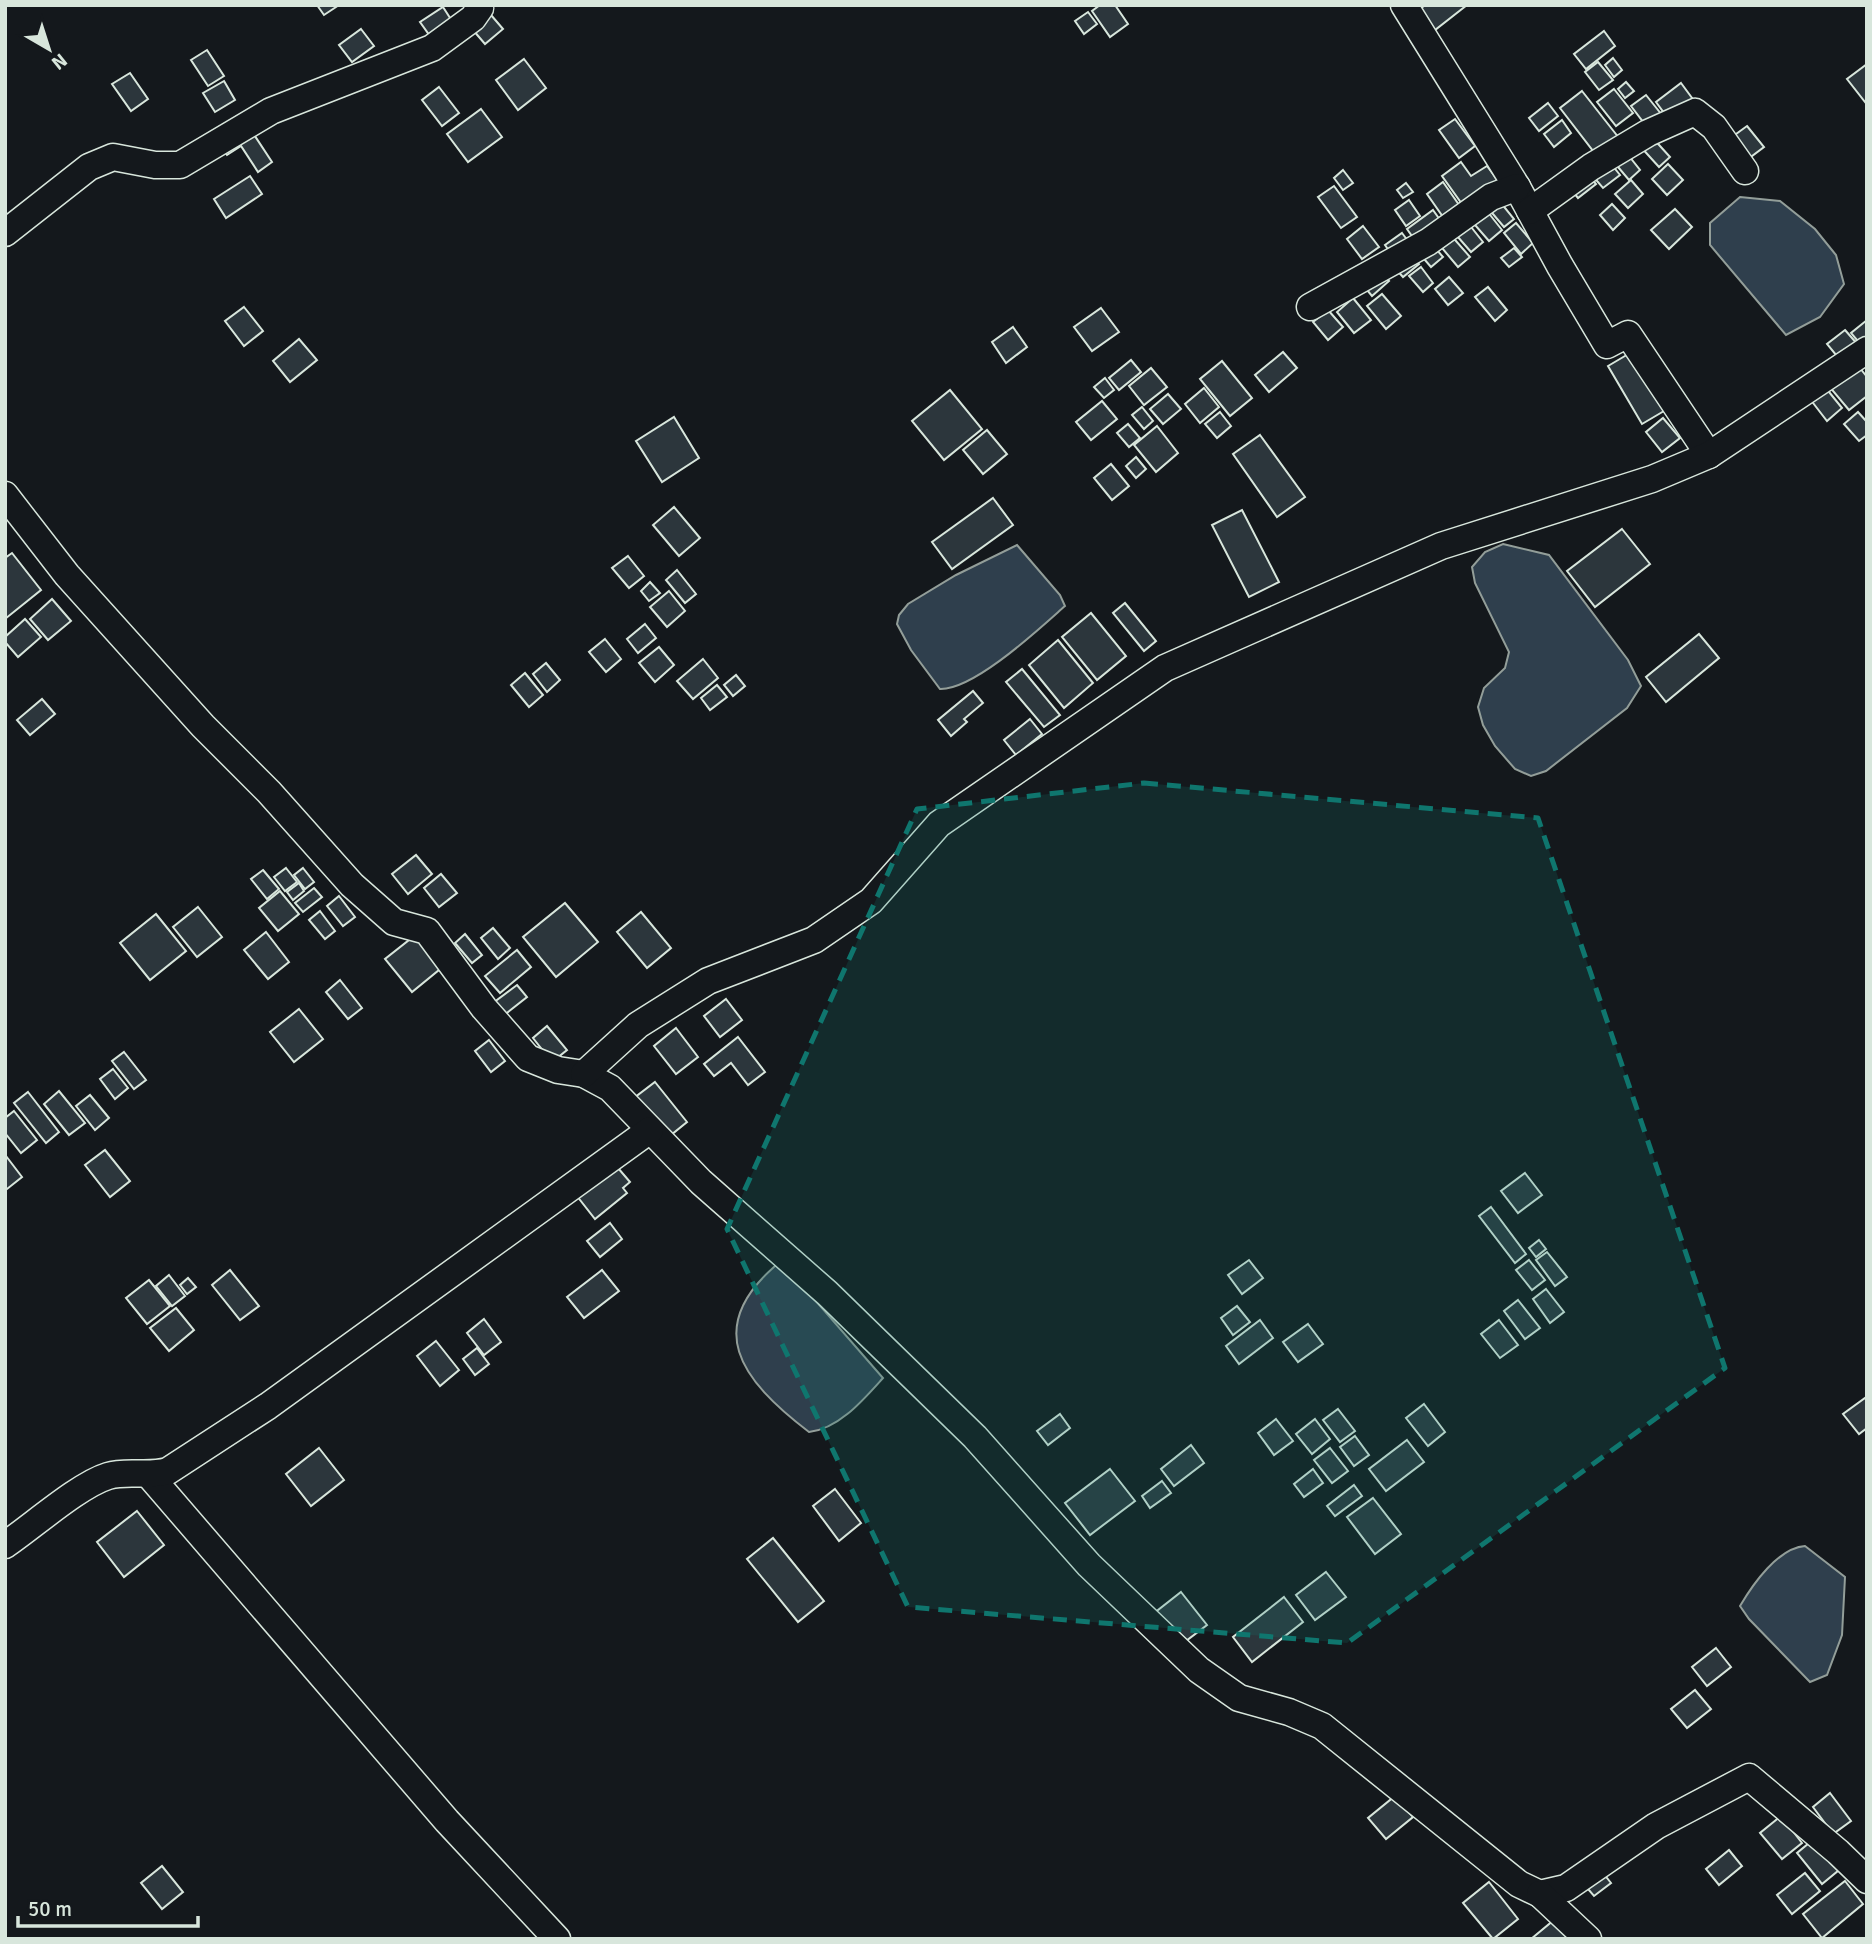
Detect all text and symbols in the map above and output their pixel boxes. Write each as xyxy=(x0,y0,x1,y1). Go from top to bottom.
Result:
north arrow xyxy=(14,14,84,84)
text: N xyxy=(46,48,72,75)
scale bar xyxy=(18,1884,198,1928)
text: 50 m xyxy=(28,1896,72,1922)

